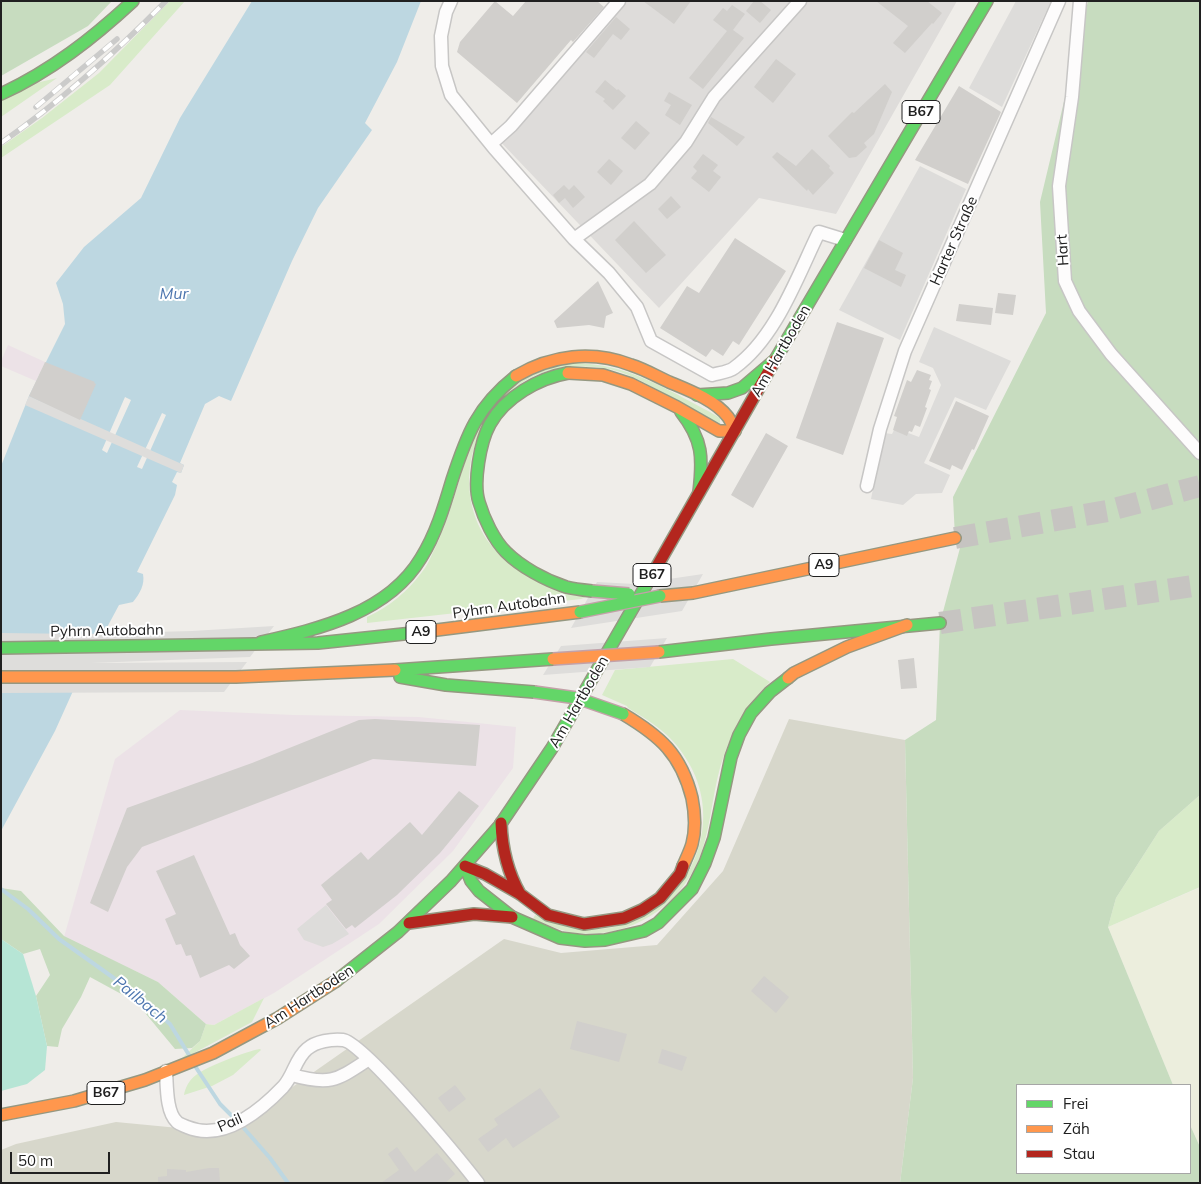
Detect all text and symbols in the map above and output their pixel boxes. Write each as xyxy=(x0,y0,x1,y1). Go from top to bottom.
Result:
road number: B67 xyxy=(902,100,940,124)
street label: Harter Straße xyxy=(926,194,982,288)
street label: Hart xyxy=(1053,234,1073,266)
water label: Mur xyxy=(160,284,188,304)
street label: Am Hartboden xyxy=(747,302,815,400)
road number: A9 xyxy=(809,554,839,576)
road number: B67 xyxy=(633,564,671,586)
street label: Pyhrn Autobahn xyxy=(451,589,567,623)
road number: A9 xyxy=(406,620,436,644)
street label: Pyhrn Autobahn xyxy=(50,621,164,641)
street label: Am Hartboden xyxy=(545,653,613,751)
street label: Am Hartboden xyxy=(261,961,357,1033)
water label: Pailbach xyxy=(109,972,171,1028)
road number: B67 xyxy=(87,1082,125,1104)
legend xyxy=(1016,1084,1191,1174)
text: Frei xyxy=(1063,1094,1088,1113)
street label: Pail xyxy=(215,1110,245,1136)
text: Zäh xyxy=(1063,1119,1090,1138)
scale bar xyxy=(12,1142,112,1174)
text: Stau xyxy=(1063,1144,1095,1163)
text: 50 m xyxy=(18,1151,53,1170)

